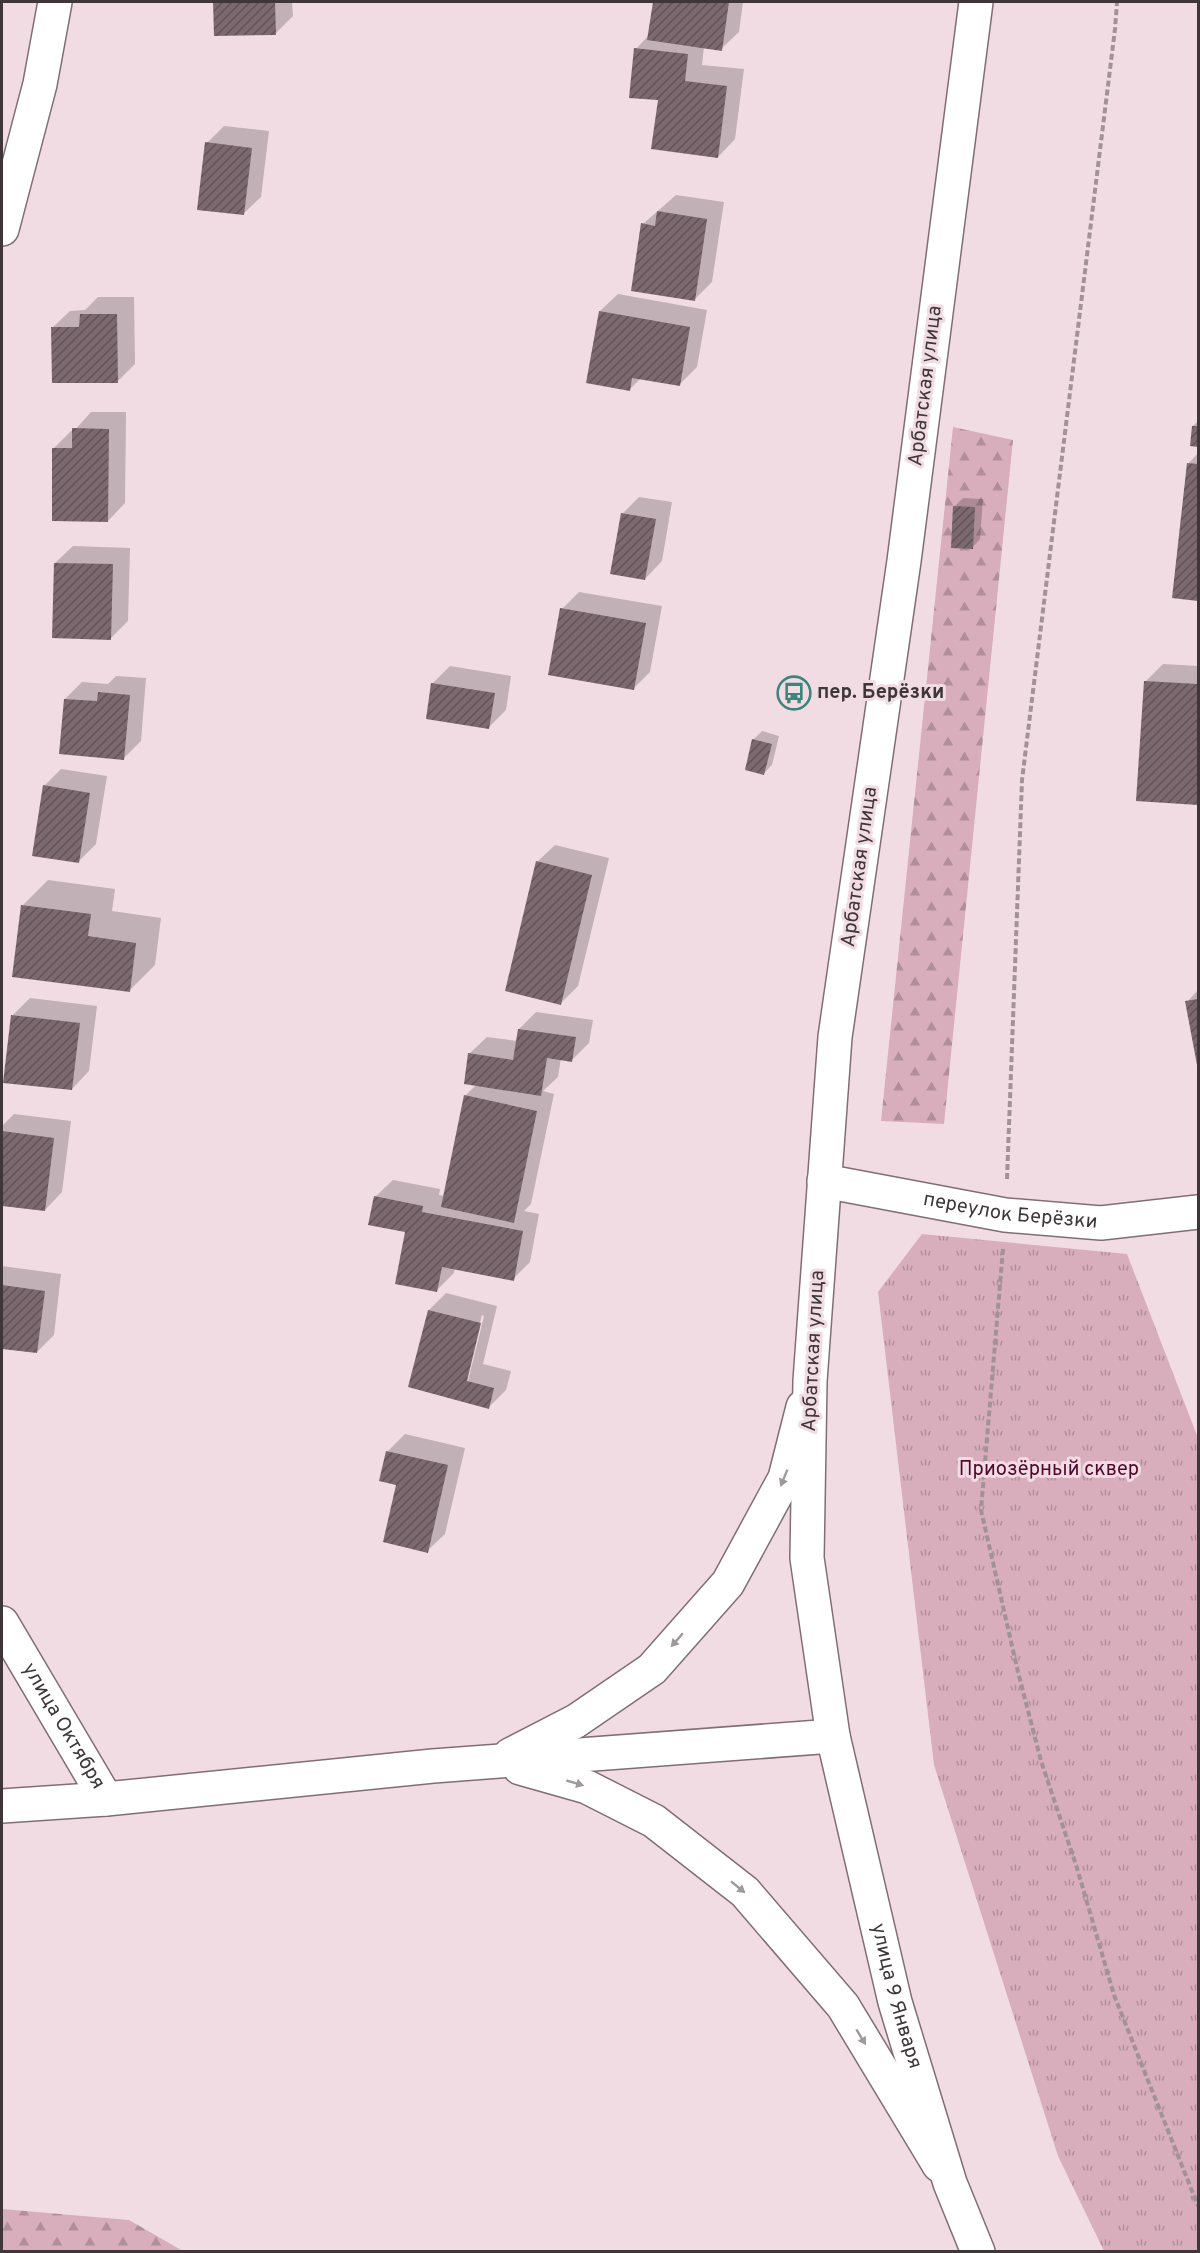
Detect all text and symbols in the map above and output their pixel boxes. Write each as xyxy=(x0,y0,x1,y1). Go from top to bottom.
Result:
street label: Арбатская улица xyxy=(903,304,949,468)
bus stop icon: пер. Берёзки xyxy=(776,675,812,711)
place label: пер. Берёзки xyxy=(817,680,944,706)
street label: Арбатская улица xyxy=(836,785,884,949)
street label: переулок Берёзки xyxy=(921,1187,1098,1236)
street label: Арбатская улица xyxy=(797,1270,831,1432)
park label: Приозёрный сквер xyxy=(959,1457,1139,1483)
one-way arrow xyxy=(778,1469,788,1487)
one-way arrow xyxy=(671,1632,684,1647)
street label: улица Октября xyxy=(16,1658,110,1794)
one-way arrow xyxy=(565,1779,584,1789)
one-way arrow xyxy=(731,1880,746,1892)
street label: улица 9 Января xyxy=(864,1921,928,2072)
one-way arrow xyxy=(856,2029,867,2045)

